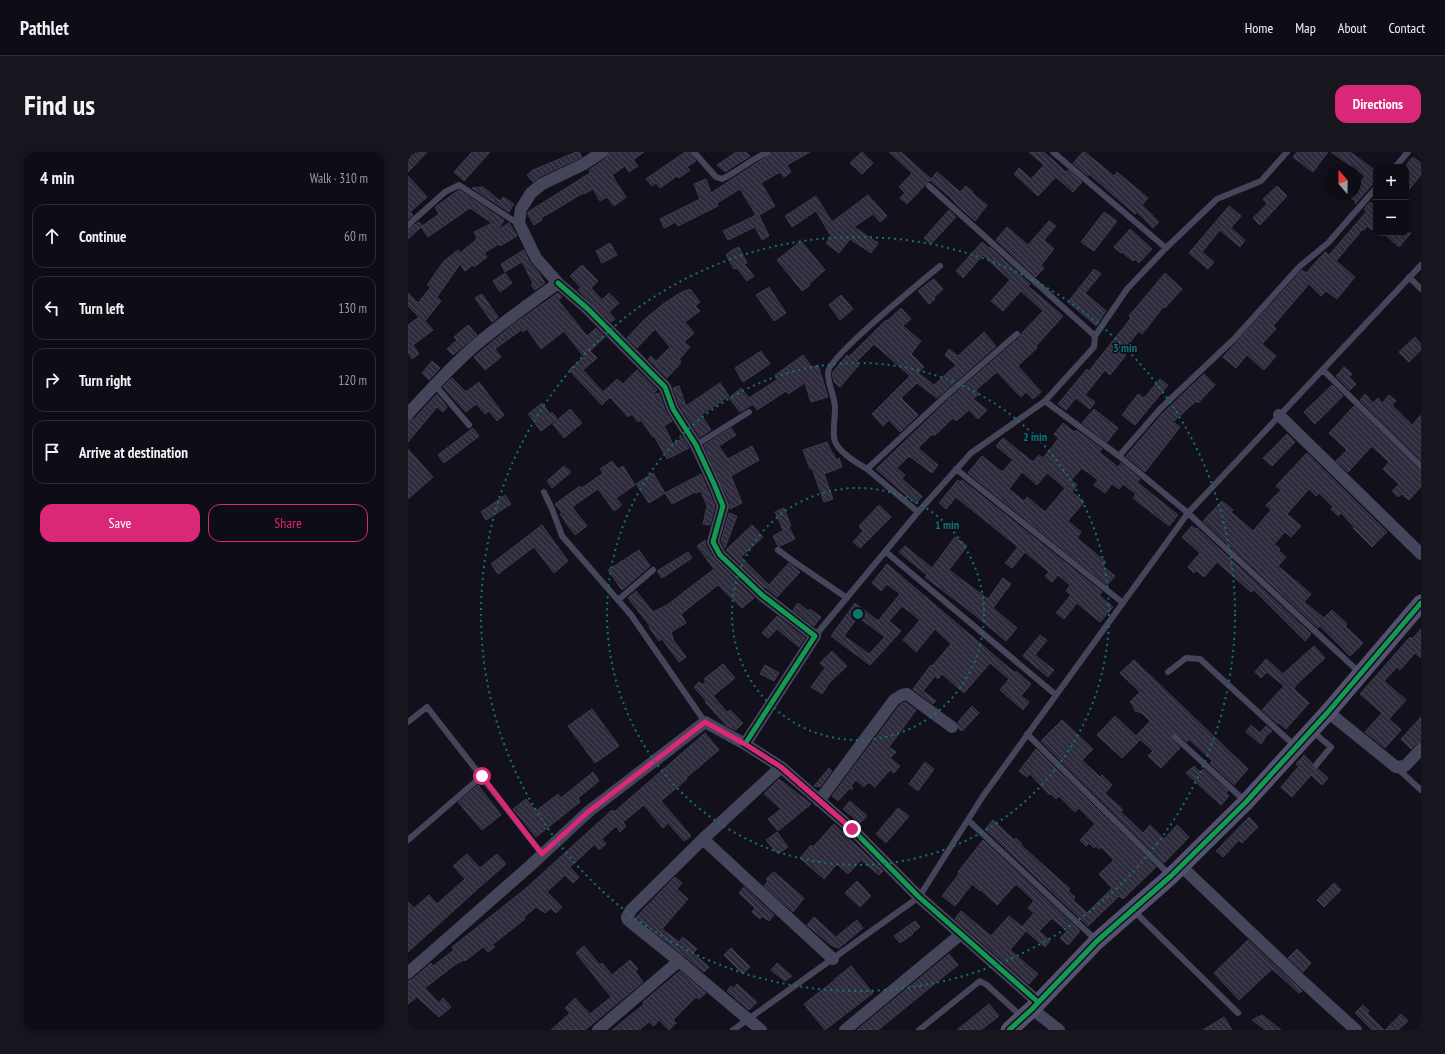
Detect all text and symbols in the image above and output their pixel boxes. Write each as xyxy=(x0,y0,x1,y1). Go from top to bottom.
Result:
text: Pathlet xyxy=(20,16,69,40)
text: Home xyxy=(1245,19,1273,37)
text: Map xyxy=(1295,19,1316,37)
text: About xyxy=(1338,19,1367,37)
text: Contact xyxy=(1389,19,1425,37)
button: Directions xyxy=(1335,85,1421,123)
text: Find us xyxy=(24,86,95,123)
north arrow xyxy=(1325,164,1361,200)
map controls xyxy=(1373,164,1409,236)
button: + xyxy=(1373,164,1409,200)
text: 4 min xyxy=(40,167,74,189)
text: Walk · 310 m xyxy=(310,170,368,187)
button: − xyxy=(1373,200,1409,236)
icon: ahead xyxy=(41,225,63,247)
text: Continue xyxy=(79,227,126,246)
text: 60 m xyxy=(344,228,367,245)
icon: left xyxy=(41,297,63,319)
text: Turn left xyxy=(79,299,124,318)
text: 130 m xyxy=(338,300,367,317)
text: 3 min xyxy=(1113,340,1137,355)
icon: right xyxy=(41,369,63,391)
text: Turn right xyxy=(79,371,131,390)
text: 120 m xyxy=(338,372,367,389)
text: 2 min xyxy=(1023,429,1047,444)
icon: arrive xyxy=(41,441,63,463)
text: Arrive at destination xyxy=(79,443,188,462)
button: Save xyxy=(40,504,200,542)
button: Share xyxy=(208,504,368,542)
text: 1 min xyxy=(935,517,959,532)
centre of rings xyxy=(851,607,865,621)
route start xyxy=(473,767,491,785)
route end xyxy=(843,820,861,838)

